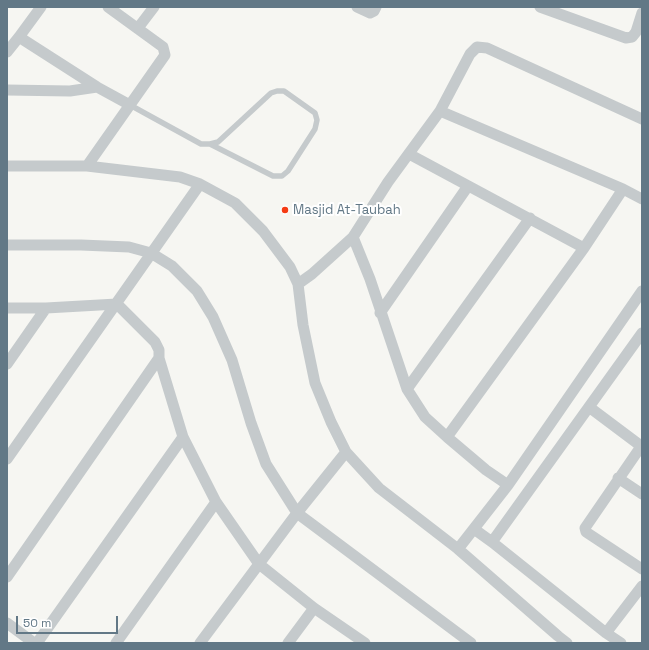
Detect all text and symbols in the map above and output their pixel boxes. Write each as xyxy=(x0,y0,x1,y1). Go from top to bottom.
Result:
place label: Masjid At-Taubah xyxy=(293,202,401,218)
marker: Masjid At-Taubah xyxy=(280,205,290,215)
scale bar xyxy=(18,608,120,634)
text: 50 m xyxy=(23,615,51,631)

